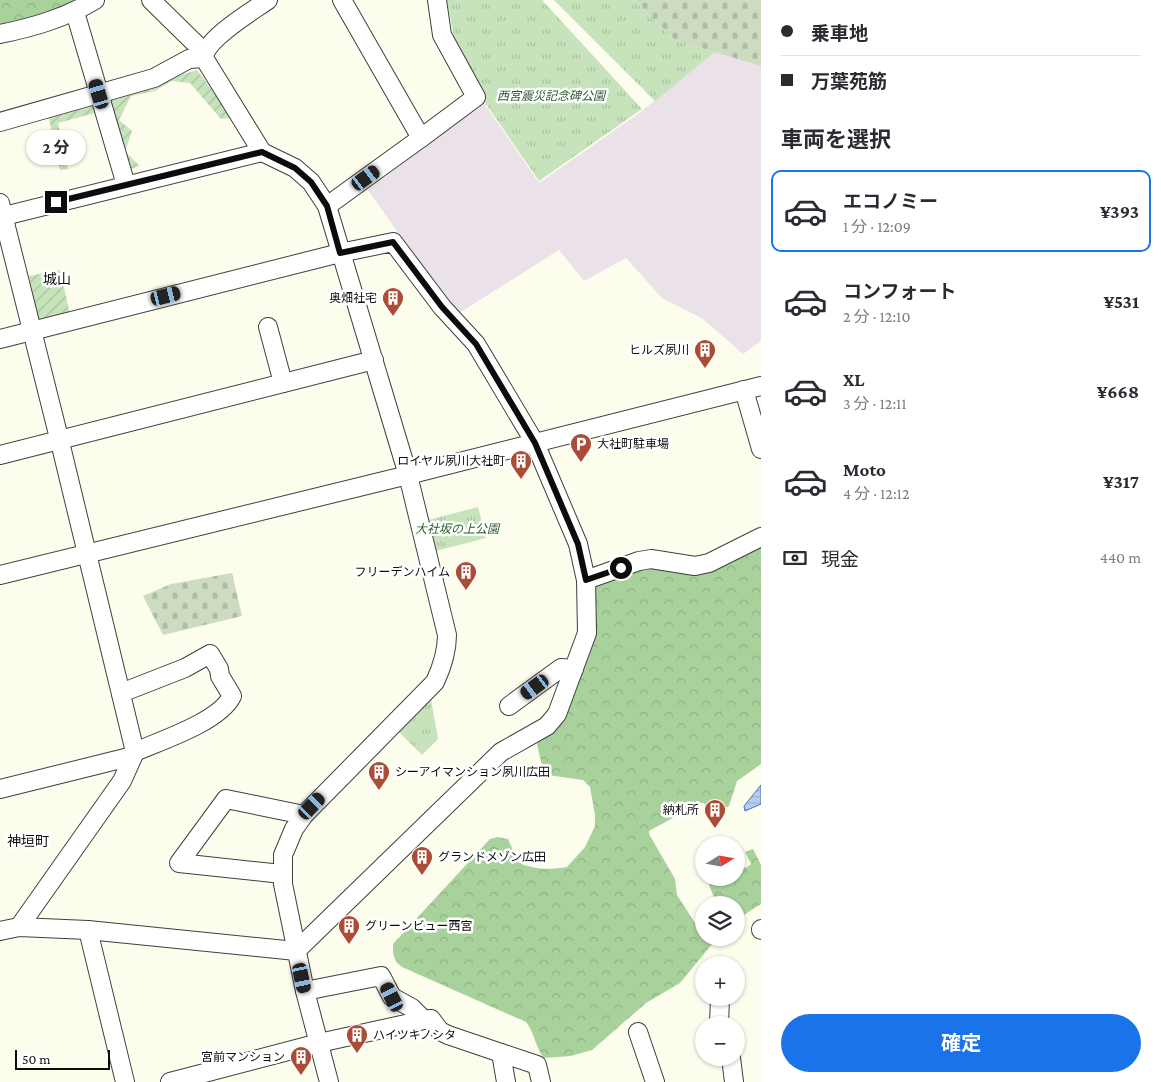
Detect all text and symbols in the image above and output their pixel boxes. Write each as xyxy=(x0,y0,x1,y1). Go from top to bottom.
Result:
text: 乗車地 xyxy=(811,23,868,44)
text: 万葉苑筋 xyxy=(811,71,887,92)
car xyxy=(87,77,110,111)
park label: 西宮震災記念碑公園 xyxy=(497,89,607,103)
text: 車両を選択 xyxy=(781,127,891,152)
callout: 2 分 xyxy=(26,130,86,164)
text: 2 分 xyxy=(42,139,70,156)
car xyxy=(349,163,382,193)
icon: car xyxy=(783,189,828,234)
route end xyxy=(45,191,67,213)
text: エコノミー xyxy=(843,191,938,212)
text: ¥393 xyxy=(1100,201,1139,222)
text: 1 分 · 12:09 xyxy=(843,218,911,235)
district label: 城山 xyxy=(43,271,71,287)
icon: car xyxy=(783,279,828,324)
text: コンフォート xyxy=(843,281,956,302)
car xyxy=(149,285,182,307)
building icon: 奥畑社宅 xyxy=(381,286,405,317)
place label: 奥畑社宅 xyxy=(329,291,377,305)
text: ¥531 xyxy=(1103,291,1139,312)
text: 2 分 · 12:10 xyxy=(843,308,910,325)
building icon: ヒルズ夙川 xyxy=(693,338,717,369)
place label: ヒルズ夙川 xyxy=(629,343,689,357)
icon: car xyxy=(783,369,828,414)
text: XL xyxy=(843,369,865,390)
text: ¥668 xyxy=(1097,381,1139,402)
text: 3 分 · 12:11 xyxy=(843,395,907,412)
parking icon: 大社町駐車場 xyxy=(569,432,593,463)
place label: 大社町駐車場 xyxy=(597,437,669,451)
building icon: ロイヤル夙川大社町 xyxy=(509,449,533,480)
place label: ロイヤル夙川大社町 xyxy=(397,454,505,468)
icon: car xyxy=(783,459,828,504)
text: Moto xyxy=(843,459,886,480)
text: ¥317 xyxy=(1103,471,1139,492)
text: 4 分 · 12:12 xyxy=(843,485,910,502)
park label: 大社坂の上公園 xyxy=(415,522,501,536)
icon: cash xyxy=(781,544,809,572)
text: 現金 xyxy=(821,549,859,570)
text: 440 m xyxy=(1100,549,1141,566)
route start xyxy=(610,557,632,579)
building icon: フリーデンハイム xyxy=(454,560,478,591)
place label: フリーデンハイム xyxy=(354,565,450,579)
car xyxy=(518,672,551,702)
building icon: シーアイマンション夙川広田 xyxy=(367,760,391,791)
place label: シーアイマンション夙川広田 xyxy=(395,765,550,779)
car xyxy=(296,790,327,822)
building icon: 納札所 xyxy=(703,798,727,829)
place label: 納札所 xyxy=(663,803,699,817)
district label: 神垣町 xyxy=(7,833,49,849)
north arrow xyxy=(695,836,745,886)
map controls xyxy=(695,836,745,1066)
building icon: グランドメゾン広田 xyxy=(410,845,434,876)
place label: グランドメゾン広田 xyxy=(438,850,546,864)
button: layers xyxy=(695,896,745,946)
building icon: グリーンビュー西宮 xyxy=(337,914,361,945)
place label: グリーンビュー西宮 xyxy=(365,919,472,933)
button: + xyxy=(695,956,745,1006)
car xyxy=(291,962,312,994)
car xyxy=(378,980,405,1014)
button: 確定 xyxy=(781,1014,1141,1072)
button: − xyxy=(695,1016,745,1066)
building icon: ハイツキノシタ xyxy=(345,1023,369,1054)
place label: ハイツキノシタ xyxy=(373,1028,456,1042)
building icon: 宮前マンション xyxy=(289,1045,313,1076)
scale bar xyxy=(15,1047,110,1070)
place label: 宮前マンション xyxy=(201,1050,285,1064)
text: 50 m xyxy=(22,1051,50,1067)

